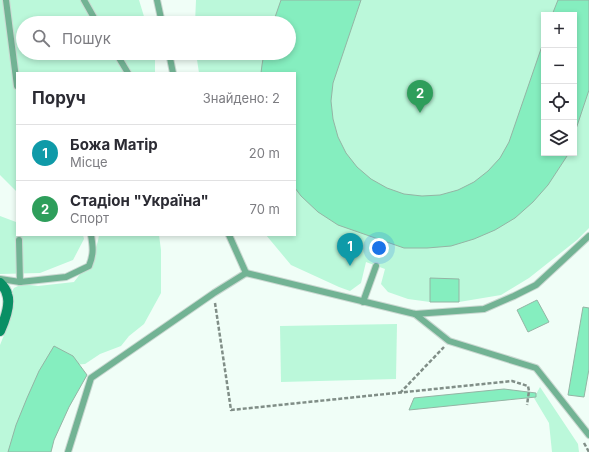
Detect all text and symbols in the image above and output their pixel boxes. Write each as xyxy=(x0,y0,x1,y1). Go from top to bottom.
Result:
map controls xyxy=(541,12,577,156)
button: + xyxy=(541,12,577,48)
search box xyxy=(16,16,296,60)
icon: search xyxy=(30,27,52,49)
text: Пошук xyxy=(62,29,111,48)
button: − xyxy=(541,48,577,84)
pin: 2 xyxy=(407,80,433,113)
button: locate xyxy=(541,84,577,120)
text: Поруч xyxy=(32,88,86,108)
text: Знайдено: 2 xyxy=(203,90,280,106)
button: layers xyxy=(541,120,577,156)
text: Божа Матір xyxy=(70,135,158,154)
text: 1 xyxy=(42,145,48,161)
text: 20 m xyxy=(249,145,280,161)
text: Місце xyxy=(70,154,108,170)
text: Стадіон "Україна" xyxy=(70,191,209,210)
text: 2 xyxy=(41,201,49,217)
text: 70 m xyxy=(250,201,280,217)
text: Спорт xyxy=(70,210,109,226)
pin: 1 xyxy=(337,233,363,266)
your location xyxy=(369,238,389,258)

